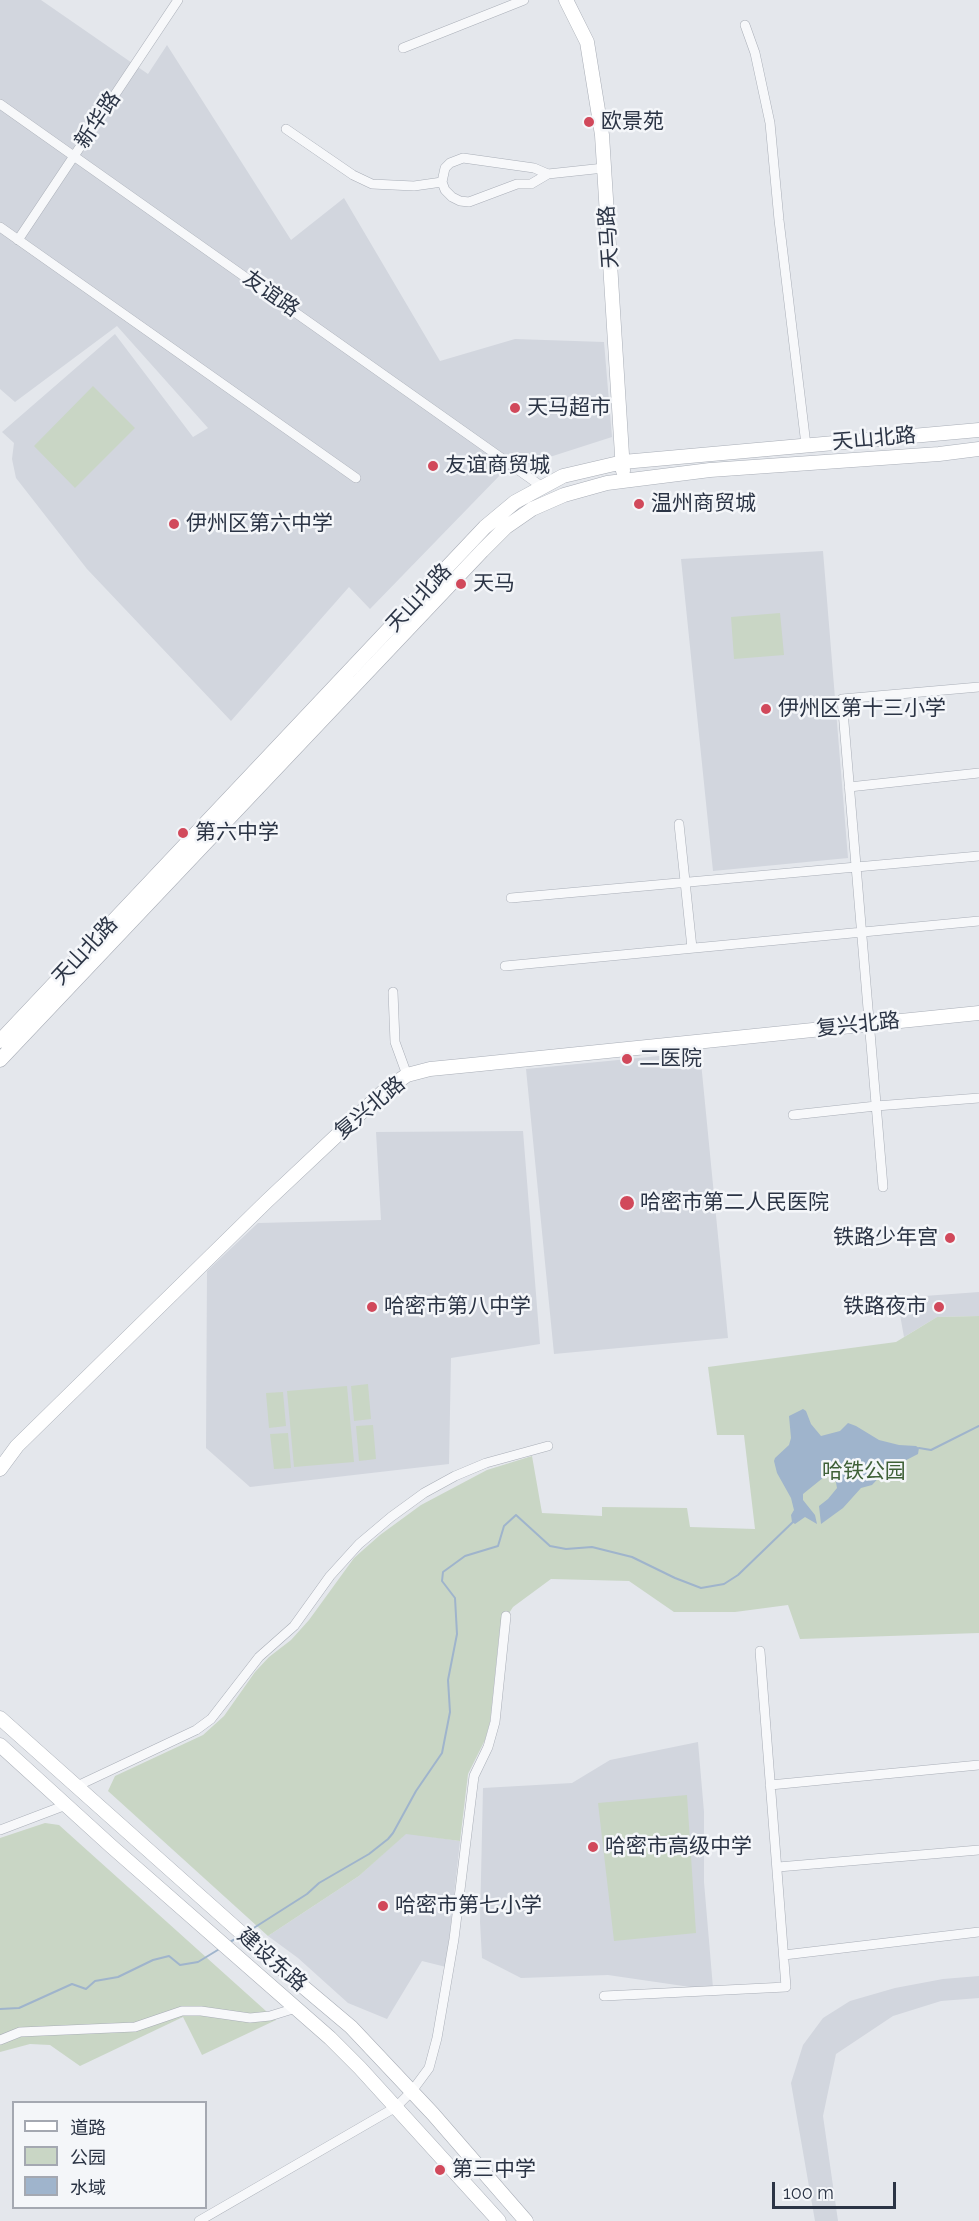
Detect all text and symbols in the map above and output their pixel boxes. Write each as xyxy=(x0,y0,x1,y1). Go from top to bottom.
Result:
street label: 新华路 xyxy=(70,87,126,153)
place label: 欧景苑 xyxy=(601,109,664,135)
marker: 欧景苑 xyxy=(582,115,596,129)
street label: 天马路 xyxy=(594,205,624,269)
street label: 友谊路 xyxy=(238,266,304,322)
place label: 天马超市 xyxy=(527,395,611,421)
marker: 天马超市 xyxy=(508,401,522,415)
street label: 天山北路 xyxy=(831,423,917,455)
place label: 友谊商贸城 xyxy=(445,453,550,479)
marker: 友谊商贸城 xyxy=(426,459,440,473)
place label: 温州商贸城 xyxy=(651,491,756,517)
marker: 温州商贸城 xyxy=(632,497,646,511)
place label: 伊州区第六中学 xyxy=(186,511,333,537)
marker: 伊州区第六中学 xyxy=(167,517,181,531)
street label: 天山北路 xyxy=(381,559,457,637)
place label: 天马 xyxy=(473,571,515,597)
marker: 天马 xyxy=(454,577,468,591)
place label: 伊州区第十三小学 xyxy=(778,696,946,722)
marker: 伊州区第十三小学 xyxy=(759,702,773,716)
place label: 第六中学 xyxy=(195,820,279,846)
marker: 第六中学 xyxy=(176,826,190,840)
street label: 天山北路 xyxy=(47,912,123,990)
street label: 复兴北路 xyxy=(815,1008,901,1042)
place label: 二医院 xyxy=(639,1046,702,1072)
marker: 二医院 xyxy=(620,1052,634,1066)
street label: 复兴北路 xyxy=(330,1071,410,1145)
place label: 哈密市第二人民医院 xyxy=(640,1190,829,1216)
marker: 哈密市第二人民医院 xyxy=(618,1194,636,1212)
place label: 铁路少年宫 xyxy=(833,1225,938,1251)
marker: 铁路少年宫 xyxy=(943,1231,957,1245)
place label: 哈密市第八中学 xyxy=(384,1294,531,1320)
place label: 铁路夜市 xyxy=(843,1294,927,1320)
marker: 哈密市第八中学 xyxy=(365,1300,379,1314)
marker: 铁路夜市 xyxy=(932,1300,946,1314)
park label: 哈铁公园 xyxy=(822,1459,906,1485)
place label: 哈密市高级中学 xyxy=(605,1834,752,1860)
marker: 哈密市高级中学 xyxy=(586,1840,600,1854)
place label: 哈密市第七小学 xyxy=(395,1893,542,1919)
marker: 哈密市第七小学 xyxy=(376,1899,390,1913)
street label: 建设东路 xyxy=(232,1923,312,1997)
legend xyxy=(12,2101,207,2209)
text: 道路 xyxy=(70,2117,106,2138)
text: 公园 xyxy=(70,2147,106,2168)
place label: 第三中学 xyxy=(452,2157,536,2183)
marker: 第三中学 xyxy=(433,2163,447,2177)
scale bar xyxy=(775,2170,900,2208)
text: 水域 xyxy=(70,2177,106,2198)
text: 100 m xyxy=(783,2182,834,2203)

